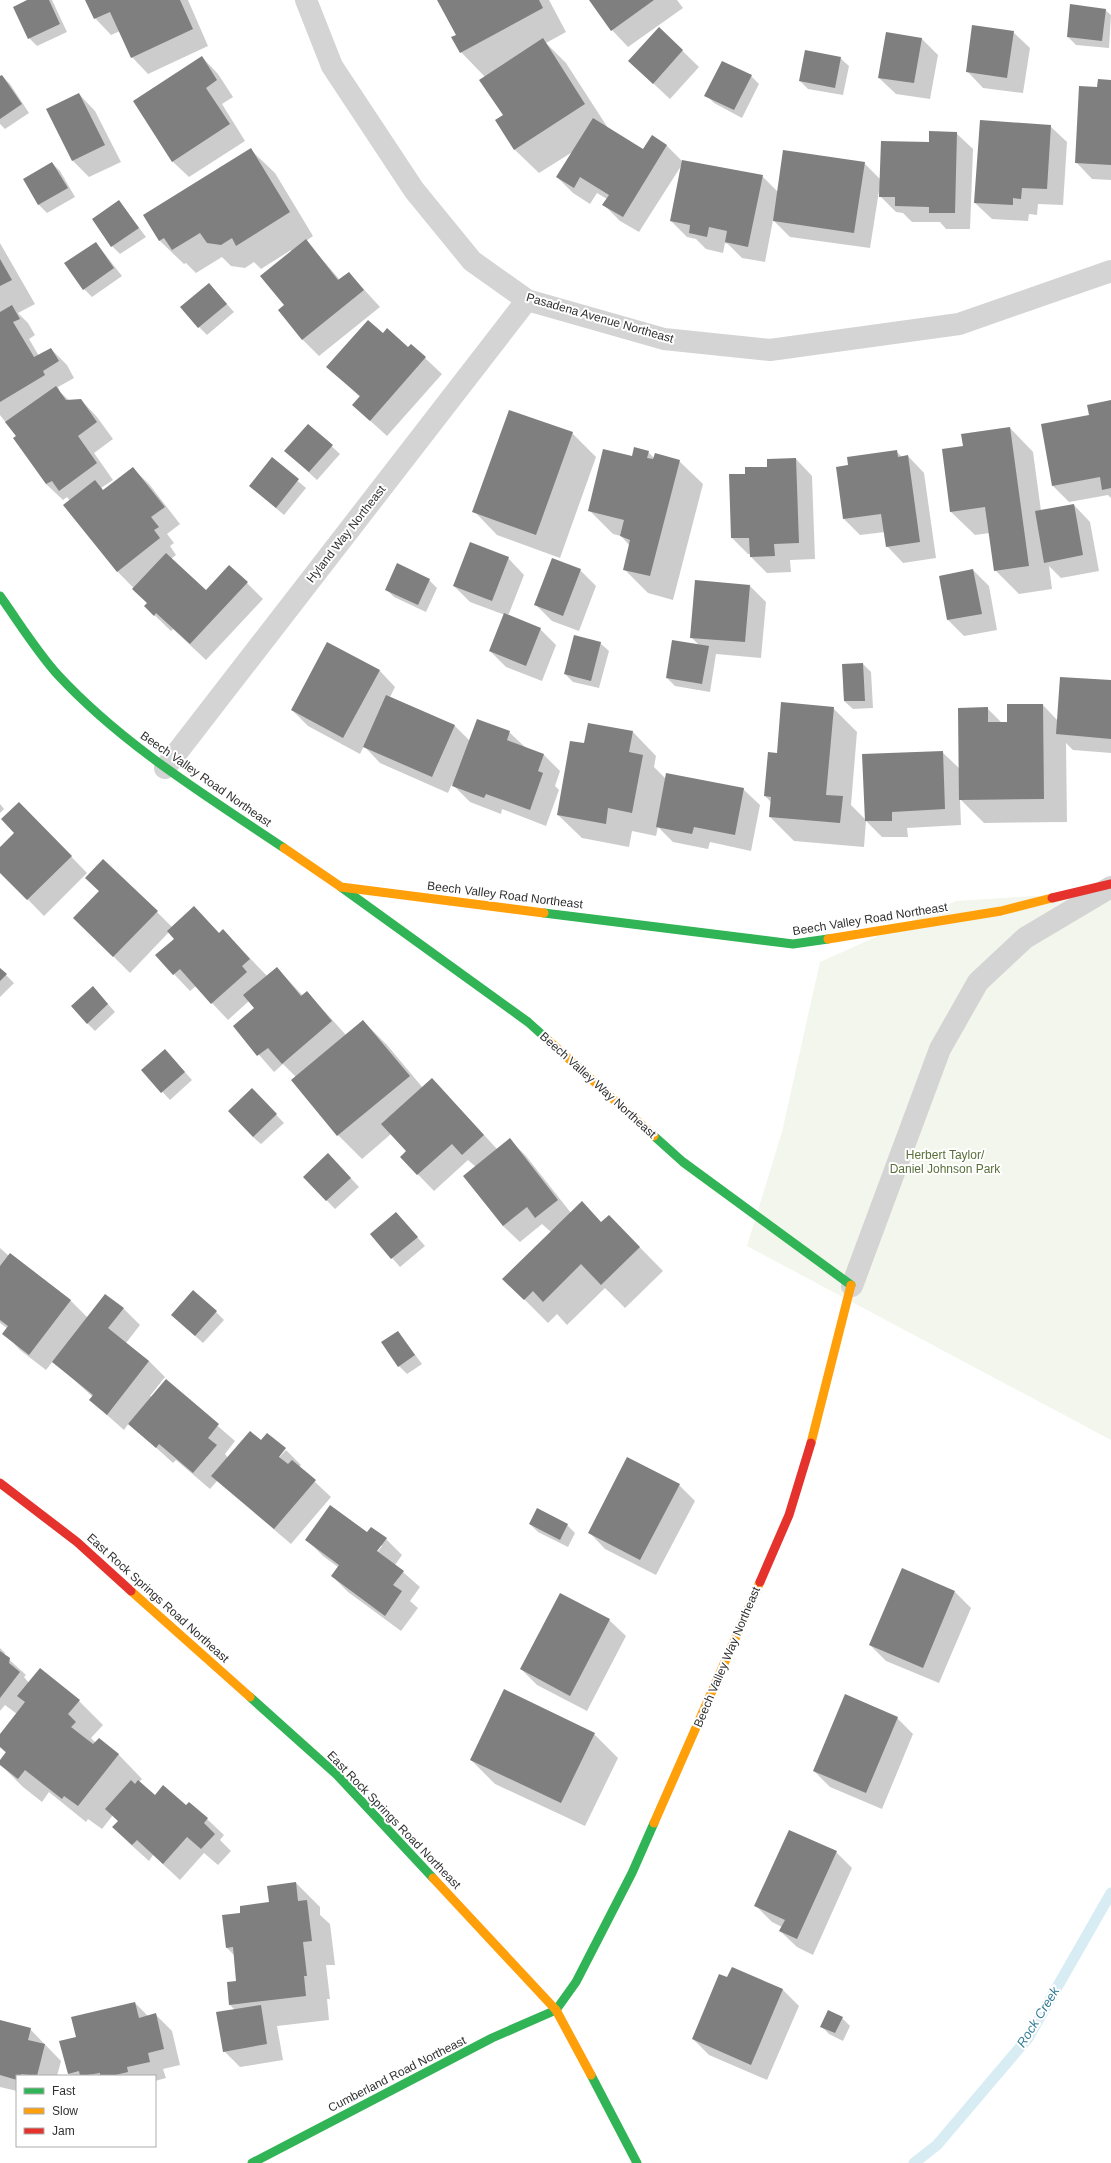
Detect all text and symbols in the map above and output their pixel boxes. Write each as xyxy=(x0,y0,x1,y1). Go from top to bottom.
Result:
street label: Pasadena Avenue Northeast xyxy=(525,290,676,346)
street label: Hyland Way Northeast xyxy=(304,482,389,585)
street label: Beech Valley Road Northeast xyxy=(138,728,275,830)
street label: Beech Valley Road Northeast xyxy=(426,879,584,912)
street label: Beech Valley Road Northeast xyxy=(792,900,949,938)
street label: Beech Valley Way Northeast xyxy=(537,1029,659,1141)
park label: Herbert Taylor/ Daniel Johnson Park xyxy=(890,1148,1001,1176)
street label: East Rock Springs Road Northeast xyxy=(84,1531,232,1666)
street label: Beech Valley Way Northeast xyxy=(691,1584,763,1729)
street label: East Rock Springs Road Northeast xyxy=(324,1748,464,1892)
water label: Rock Creek xyxy=(1014,1983,1063,2050)
street label: Cumberland Road Northeast xyxy=(326,2033,469,2115)
legend xyxy=(16,2075,156,2147)
text: Fast xyxy=(52,2084,76,2098)
text: Slow xyxy=(52,2104,78,2118)
text: Jam xyxy=(52,2124,75,2138)

